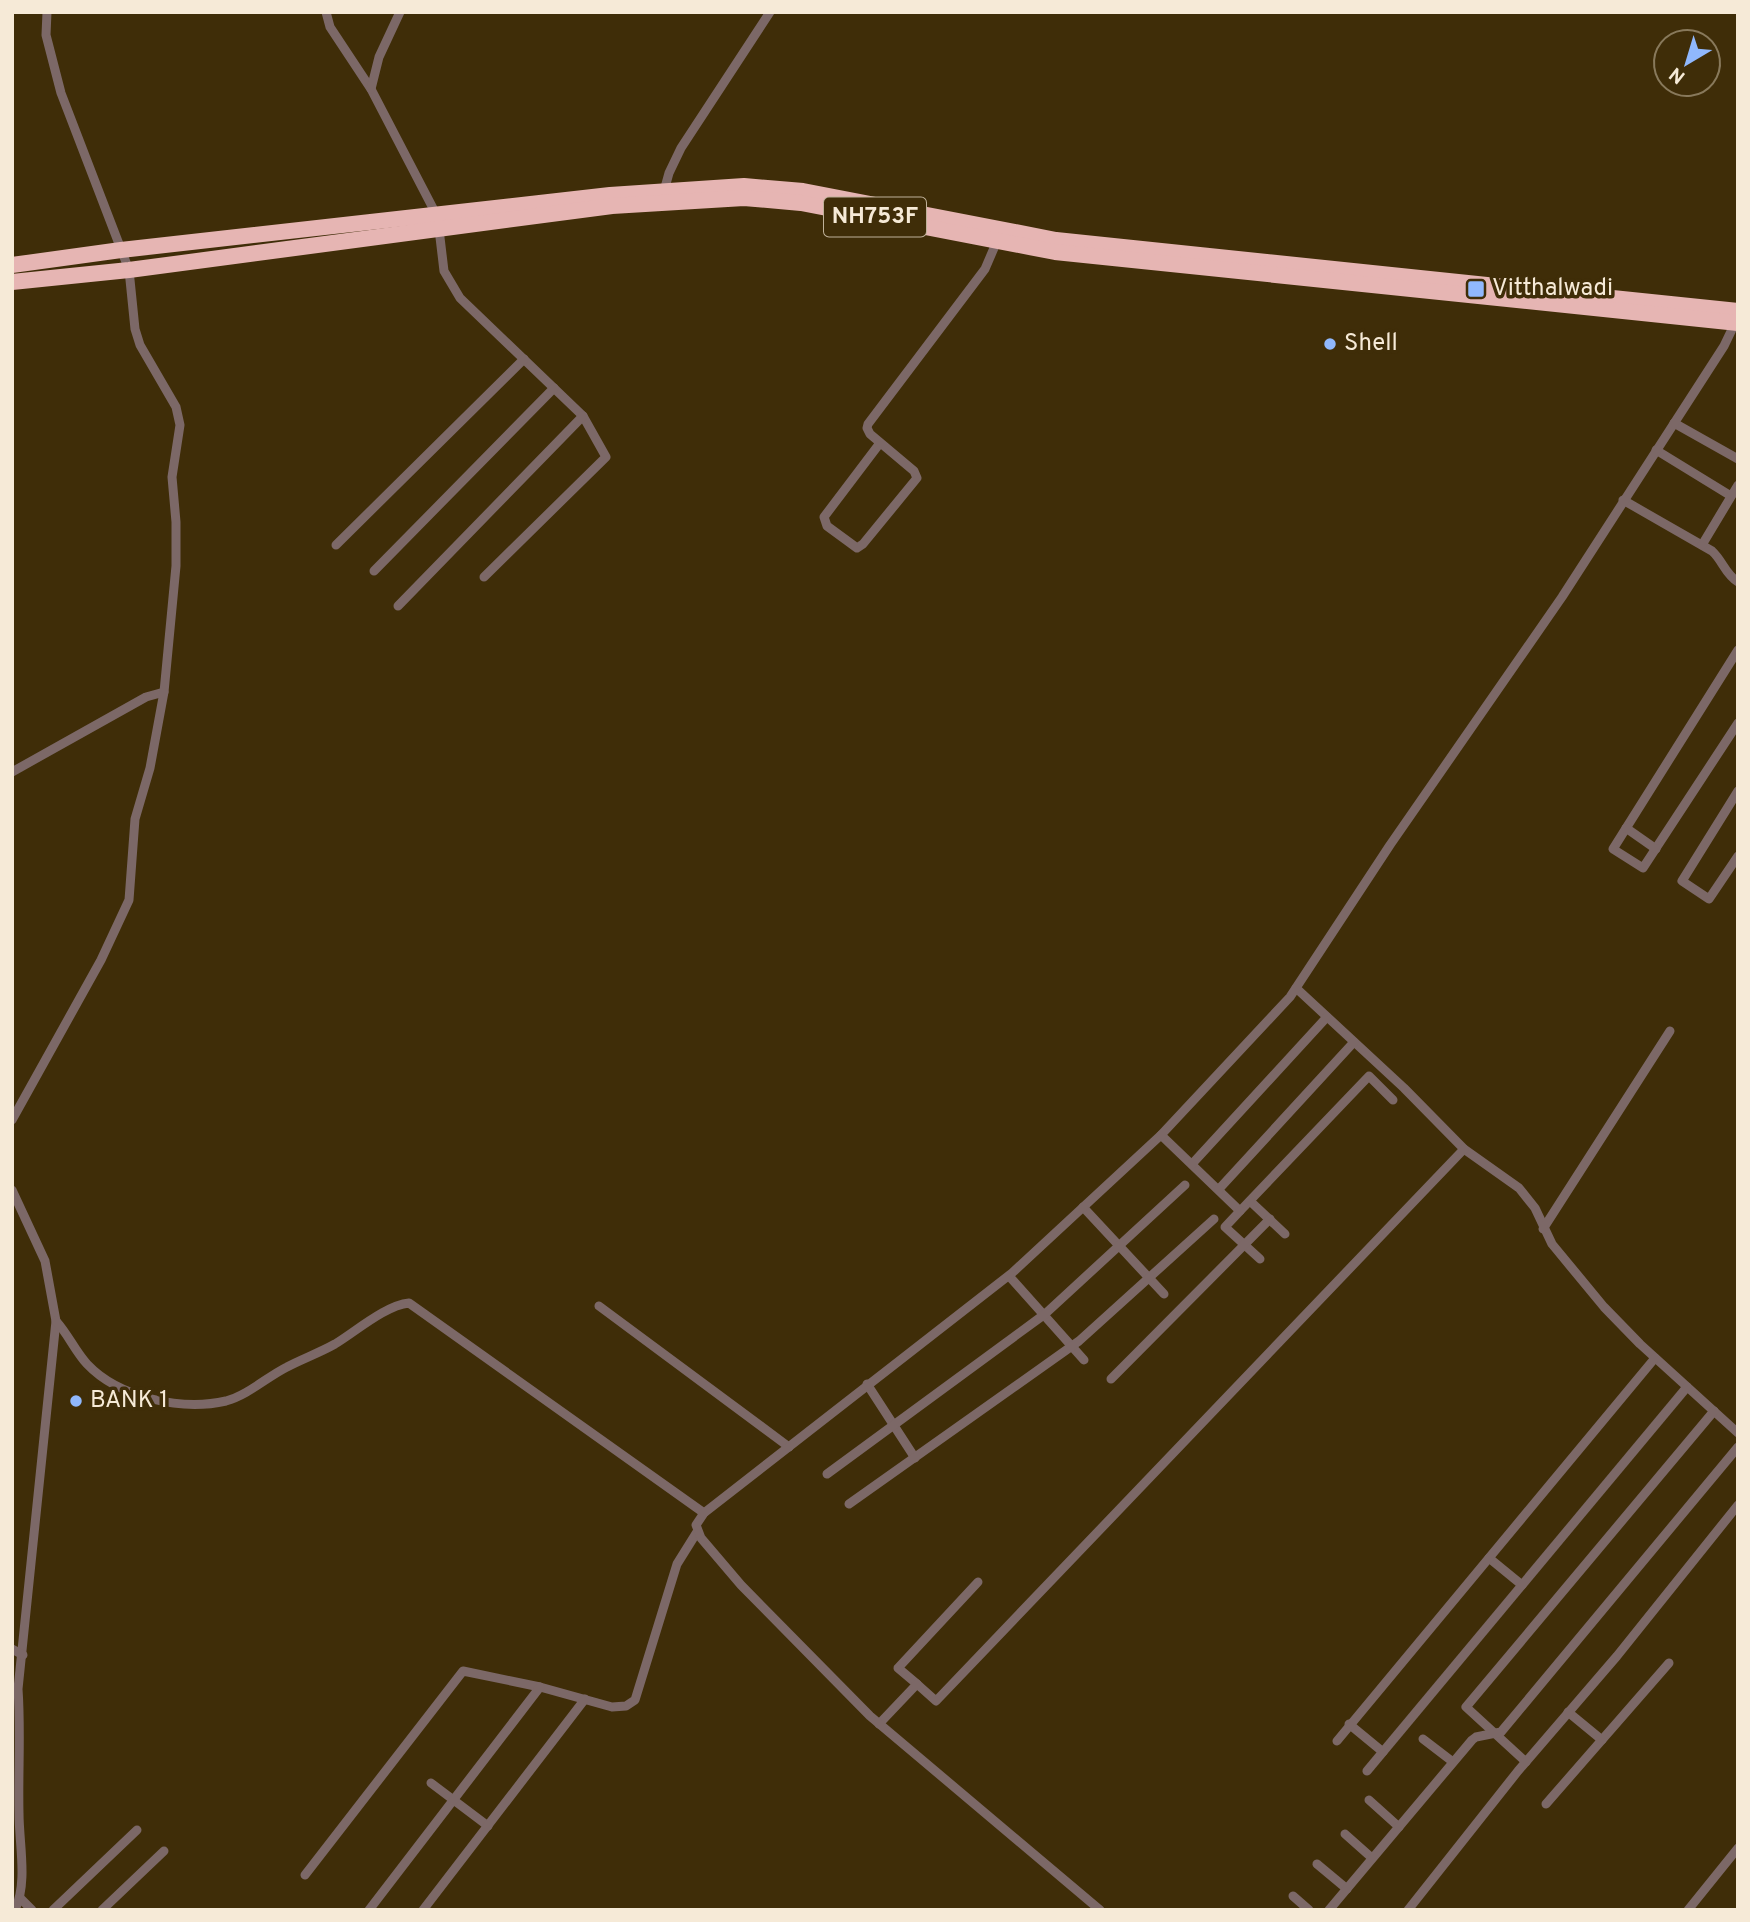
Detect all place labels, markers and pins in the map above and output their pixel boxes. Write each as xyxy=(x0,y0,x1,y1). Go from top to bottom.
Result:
place label: Vitthalwadi xyxy=(1492,274,1613,304)
marker: Vitthalwadi xyxy=(1466,279,1486,299)
place label: Shell xyxy=(1344,329,1398,359)
marker: Shell xyxy=(1322,336,1338,352)
place label: BANK 1 xyxy=(90,1386,168,1416)
marker: BANK 1 xyxy=(68,1393,84,1409)

